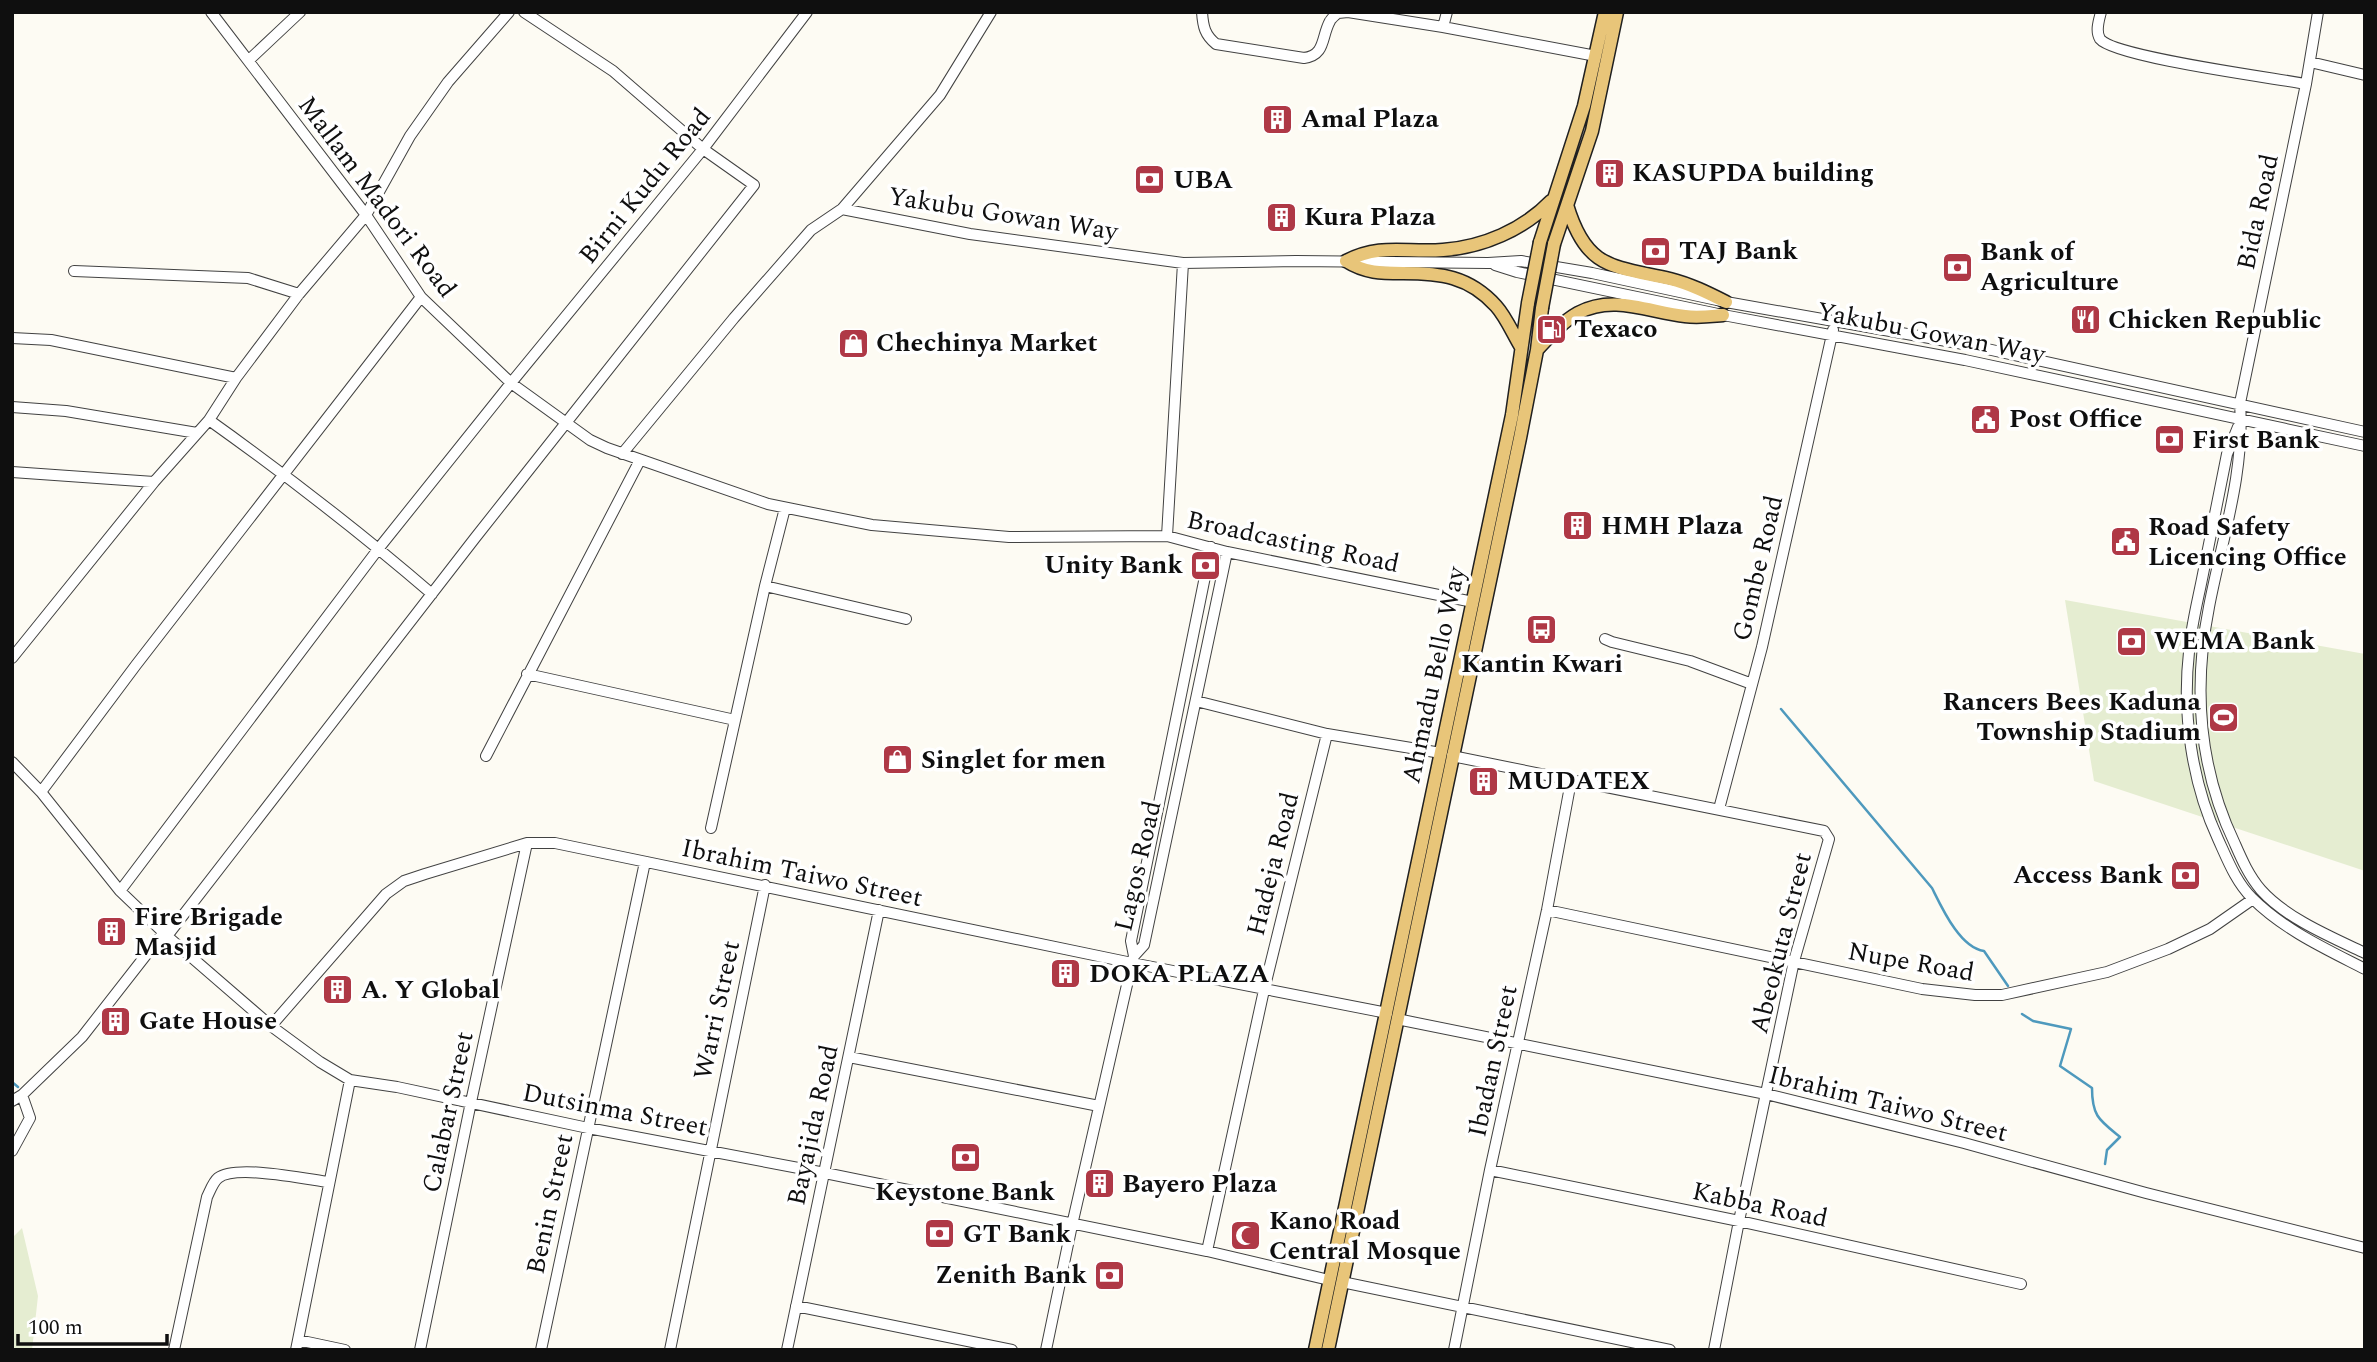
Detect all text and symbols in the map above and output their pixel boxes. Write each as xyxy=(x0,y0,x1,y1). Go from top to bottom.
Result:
street label: Mallam Madori Road xyxy=(288,87,466,307)
street label: Birni Kudu Road xyxy=(569,99,721,273)
place label: Amal Plaza xyxy=(1301,99,1439,139)
building icon: Amal Plaza xyxy=(1261,102,1295,136)
street label: Bida Road xyxy=(2226,150,2290,274)
place label: KASUPDA building xyxy=(1632,153,1874,193)
building icon: KASUPDA building xyxy=(1592,156,1626,190)
place label: UBA xyxy=(1173,160,1233,200)
bank icon: UBA xyxy=(1133,163,1167,197)
street label: Yakubu Gowan Way xyxy=(885,176,1122,252)
place label: Kura Plaza xyxy=(1304,197,1436,237)
building icon: Kura Plaza xyxy=(1264,200,1298,234)
place label: TAJ Bank xyxy=(1679,231,1798,271)
place label: Bank of Agriculture xyxy=(1980,232,2119,302)
bank icon: TAJ Bank xyxy=(1639,234,1673,268)
bank icon: Bank of Agriculture xyxy=(1940,250,1974,284)
street label: Yakubu Gowan Way xyxy=(1813,291,2050,375)
place label: Chicken Republic xyxy=(2108,300,2321,340)
restaurant icon: Chicken Republic xyxy=(2068,303,2102,337)
place label: Texaco xyxy=(1574,309,1658,349)
fuel station icon: Texaco xyxy=(1534,312,1568,346)
place label: Chechinya Market xyxy=(876,323,1098,363)
shop icon: Chechinya Market xyxy=(836,326,870,360)
place label: Post Office xyxy=(2009,399,2142,439)
public building icon: Post Office xyxy=(1969,402,2003,436)
place label: First Bank xyxy=(2192,420,2320,460)
bank icon: First Bank xyxy=(2152,423,2186,457)
street label: Gombe Road xyxy=(1722,491,1794,645)
street label: Broadcasting Road xyxy=(1183,500,1403,584)
place label: HMH Plaza xyxy=(1601,506,1743,546)
place label: Road Safety Licencing Office xyxy=(2148,507,2347,577)
building icon: HMH Plaza xyxy=(1561,509,1595,543)
public building icon: Road Safety Licencing Office xyxy=(2108,525,2142,559)
place label: Unity Bank xyxy=(1044,545,1183,585)
bank icon: Unity Bank xyxy=(1189,548,1223,582)
street label: Ahmadu Bello Way xyxy=(1391,561,1477,787)
bus stop icon: Kantin Kwari xyxy=(1525,612,1559,646)
place label: WEMA Bank xyxy=(2154,621,2315,661)
bank icon: WEMA Bank xyxy=(2114,624,2148,658)
place label: Kantin Kwari xyxy=(1461,644,1623,684)
place label: Rancers Bees Kaduna Township Stadium xyxy=(1943,682,2202,752)
sports icon: Rancers Bees Kaduna Township Stadium xyxy=(2207,700,2241,734)
place label: Singlet for men xyxy=(921,740,1106,780)
shop icon: Singlet for men xyxy=(881,743,915,777)
place label: MUDATEX xyxy=(1507,761,1650,801)
building icon: MUDATEX xyxy=(1467,764,1501,798)
street label: Hadeja Road xyxy=(1236,788,1310,940)
street label: Lagos Road xyxy=(1104,797,1172,935)
street label: Ibrahim Taiwo Street xyxy=(678,828,926,918)
street label: Abeokuta Street xyxy=(1739,848,1823,1038)
place label: Access Bank xyxy=(2013,855,2163,895)
bank icon: Access Bank xyxy=(2169,858,2203,892)
place label: Fire Brigade Masjid xyxy=(134,897,283,967)
building icon: Fire Brigade Masjid xyxy=(94,915,128,949)
street label: Nupe Road xyxy=(1845,931,1977,993)
street label: Warri Street xyxy=(683,937,751,1083)
place label: DOKA PLAZA xyxy=(1089,954,1269,994)
building icon: DOKA PLAZA xyxy=(1049,957,1083,991)
place label: A. Y Global xyxy=(361,970,500,1010)
building icon: A. Y Global xyxy=(321,973,355,1007)
street label: Ibadan Street xyxy=(1457,981,1529,1141)
place label: Gate House xyxy=(139,1001,277,1041)
building icon: Gate House xyxy=(99,1004,133,1038)
street label: Calabar Street xyxy=(411,1028,485,1196)
street label: Bayajida Road xyxy=(776,1041,850,1209)
street label: Ibrahim Taiwo Street xyxy=(1764,1055,2012,1153)
street label: Dutsinma Street xyxy=(519,1072,711,1148)
street label: Benin Street xyxy=(516,1130,584,1278)
bank icon: Keystone Bank xyxy=(948,1140,982,1174)
place label: Bayero Plaza xyxy=(1122,1164,1278,1204)
building icon: Bayero Plaza xyxy=(1082,1167,1116,1201)
street label: Kabba Road xyxy=(1688,1171,1832,1239)
place label: Keystone Bank xyxy=(875,1172,1055,1212)
place label: Kano Road Central Mosque xyxy=(1269,1201,1461,1271)
place label: GT Bank xyxy=(963,1214,1072,1254)
bank icon: GT Bank xyxy=(923,1217,957,1251)
mosque icon: Kano Road Central Mosque xyxy=(1229,1219,1263,1253)
place label: Zenith Bank xyxy=(935,1255,1087,1295)
bank icon: Zenith Bank xyxy=(1093,1258,1127,1292)
scale bar xyxy=(18,1302,166,1346)
text: 100 m xyxy=(28,1312,83,1344)

